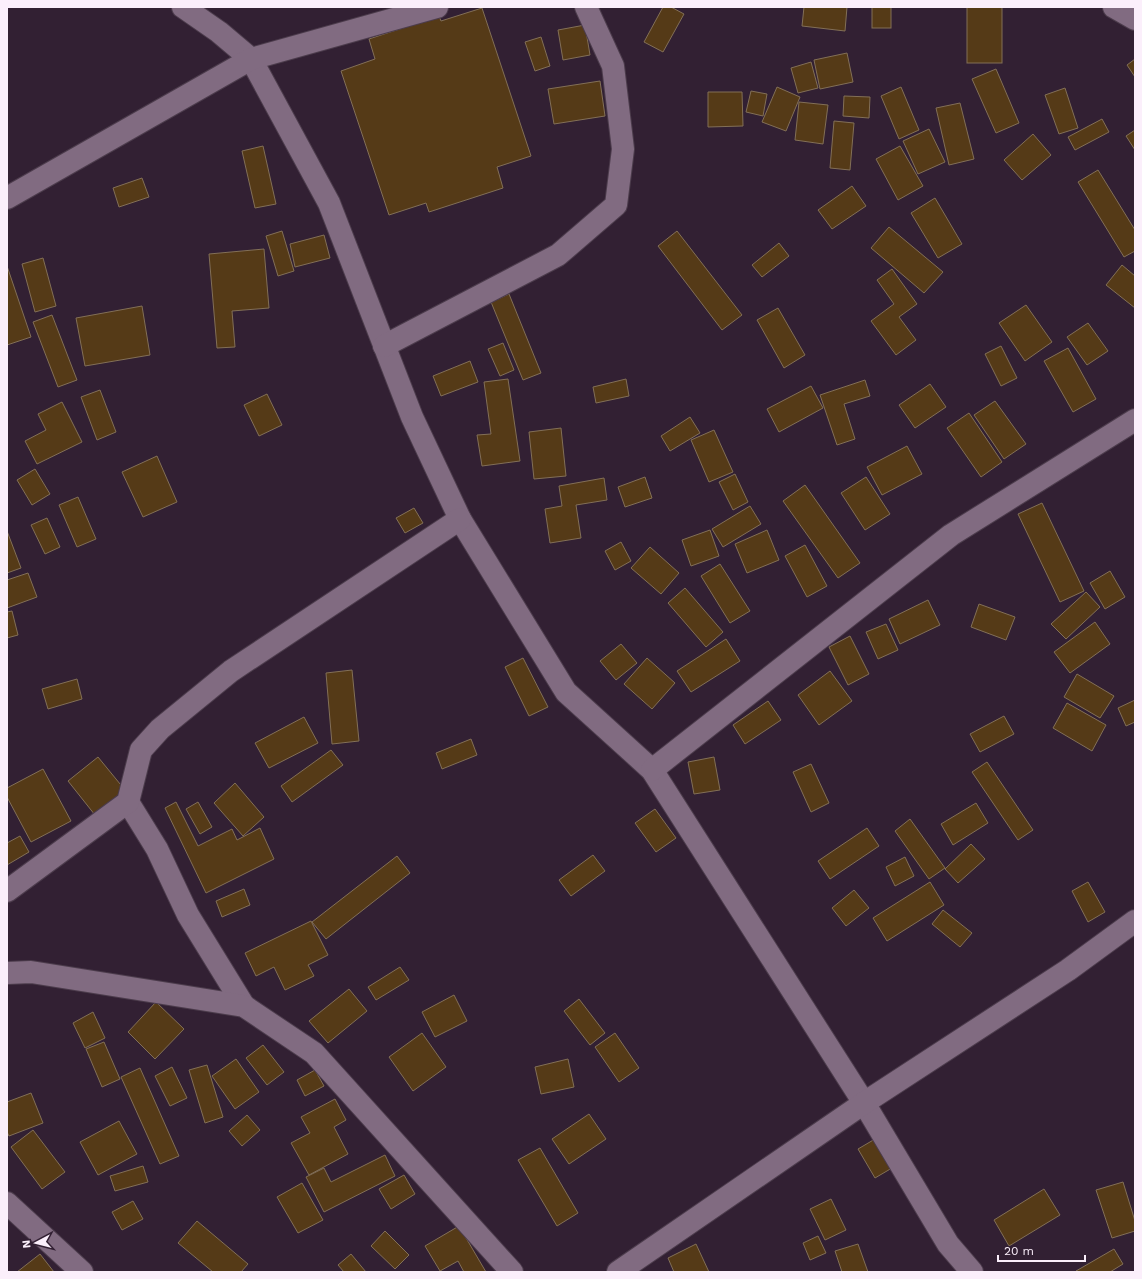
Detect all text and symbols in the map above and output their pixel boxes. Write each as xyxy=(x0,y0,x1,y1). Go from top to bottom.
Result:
north arrow xyxy=(16,1223,56,1263)
scale bar xyxy=(998,1237,1085,1263)
text: N xyxy=(20,1239,34,1249)
text: 20 m xyxy=(1004,1244,1034,1258)

